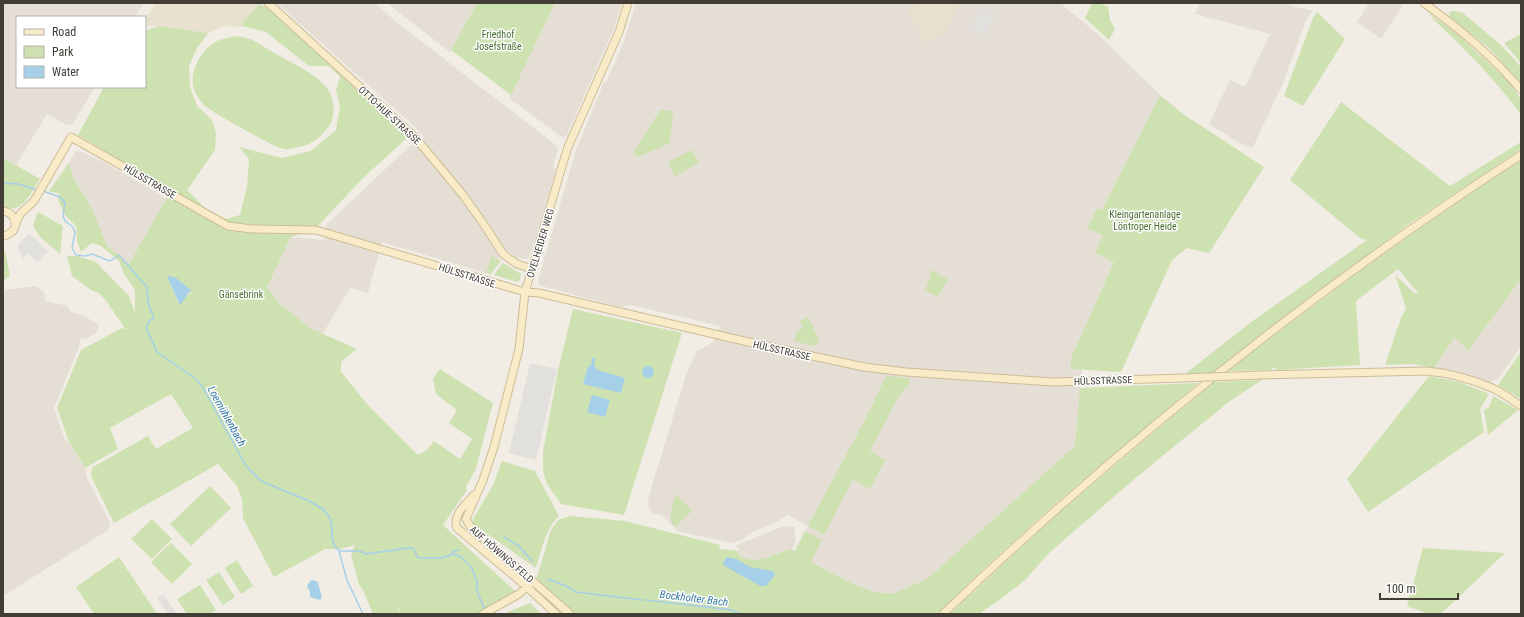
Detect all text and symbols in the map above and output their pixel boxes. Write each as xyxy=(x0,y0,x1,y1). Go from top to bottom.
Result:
legend xyxy=(16,16,146,88)
text: Road xyxy=(52,25,76,39)
park label: Friedhof Josefstraße xyxy=(474,29,522,52)
text: Park xyxy=(52,45,74,59)
text: Water xyxy=(52,65,80,79)
street label: OTTO-HUE-STRASSE xyxy=(356,84,423,147)
street label: HÜLSSTRASSE xyxy=(122,161,178,201)
street label: OVELHEIDER WEG xyxy=(525,207,556,279)
park label: Kleingartenanlage Löntroper Heide xyxy=(1109,209,1181,232)
street label: HÜLSSTRASSE xyxy=(437,260,497,290)
park label: Gänsebrink xyxy=(219,289,264,300)
street label: HÜLSSTRASSE xyxy=(752,338,812,362)
street label: HÜLSSTRASSE xyxy=(1074,373,1132,387)
water label: Loemühlenbach xyxy=(205,384,248,449)
street label: AUF HÖWINGS FELD xyxy=(468,523,537,585)
scale bar xyxy=(1380,575,1458,601)
text: 100 m xyxy=(1386,582,1416,596)
water label: Bockholter Bach xyxy=(659,588,729,609)

